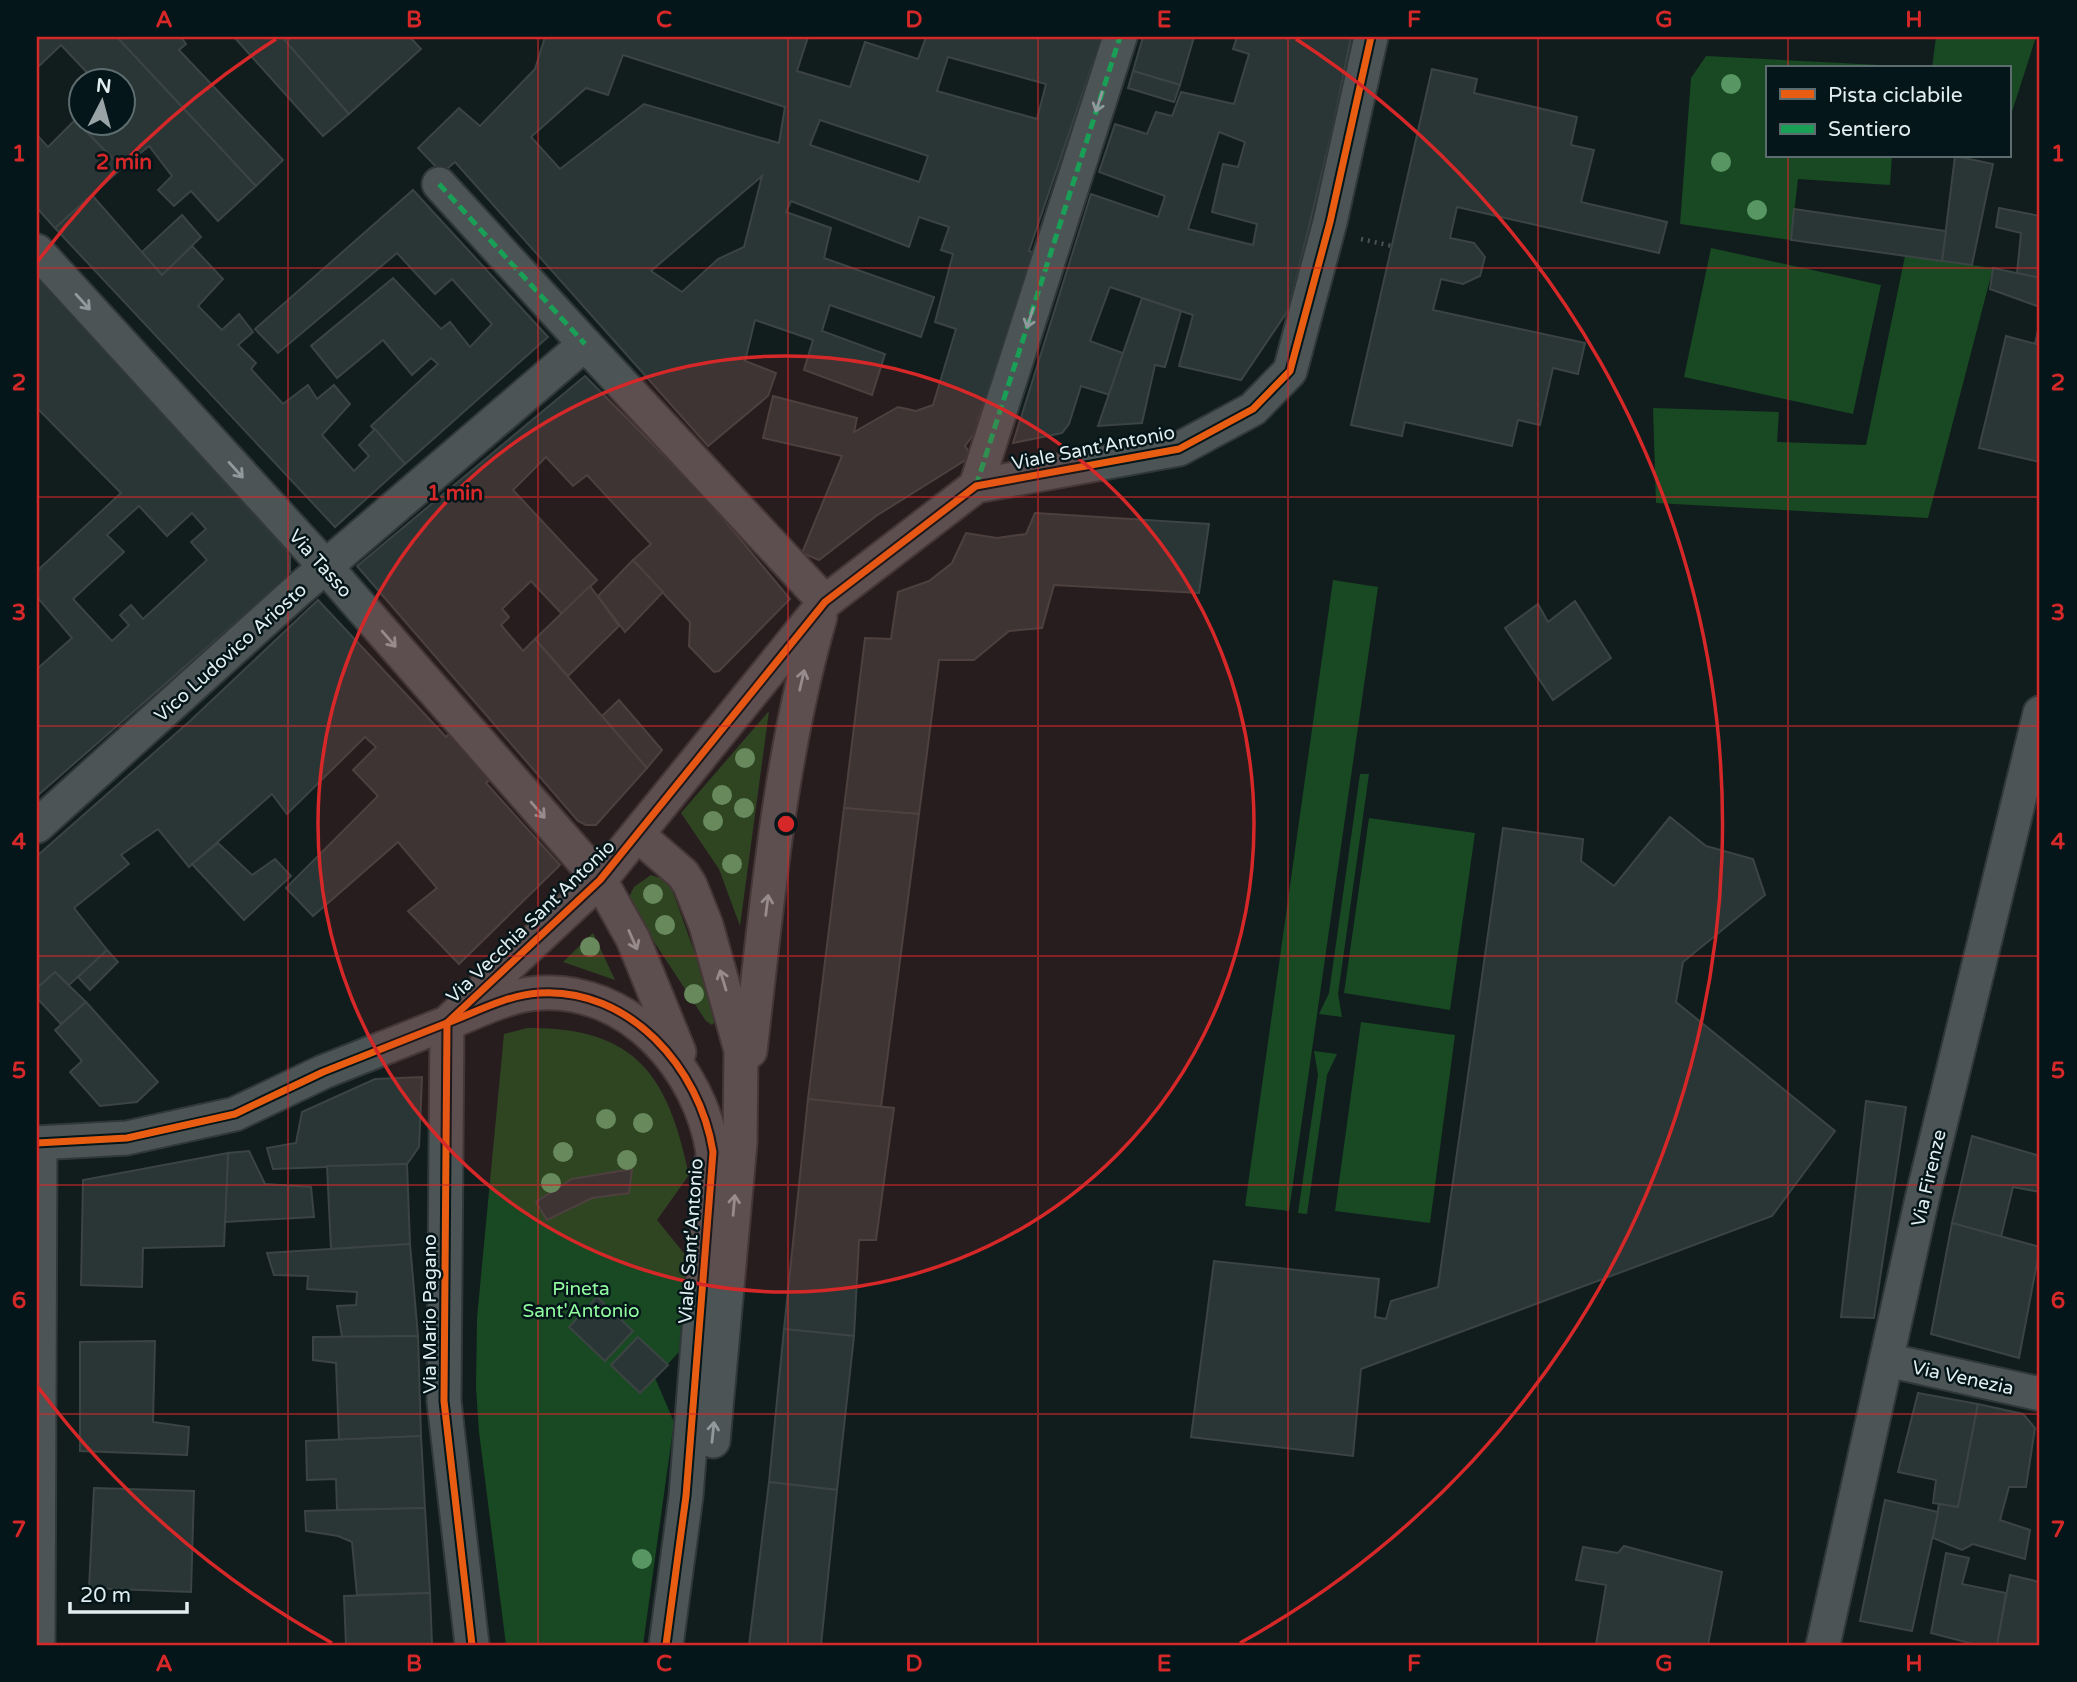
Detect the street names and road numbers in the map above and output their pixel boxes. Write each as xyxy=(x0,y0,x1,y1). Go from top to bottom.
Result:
street label: Viale Sant'Antonio xyxy=(1010,421,1177,475)
street label: Via Tasso xyxy=(284,525,356,602)
street label: Vico Ludovico Ariosto xyxy=(150,579,311,727)
street label: Via Vecchia Sant'Antonio xyxy=(442,835,619,1008)
street label: Via Firenze xyxy=(1907,1128,1951,1229)
street label: Viale Sant'Antonio xyxy=(674,1158,708,1325)
street label: Via Mario Pagano xyxy=(419,1234,441,1394)
street label: Via Venezia xyxy=(1910,1356,2016,1399)

